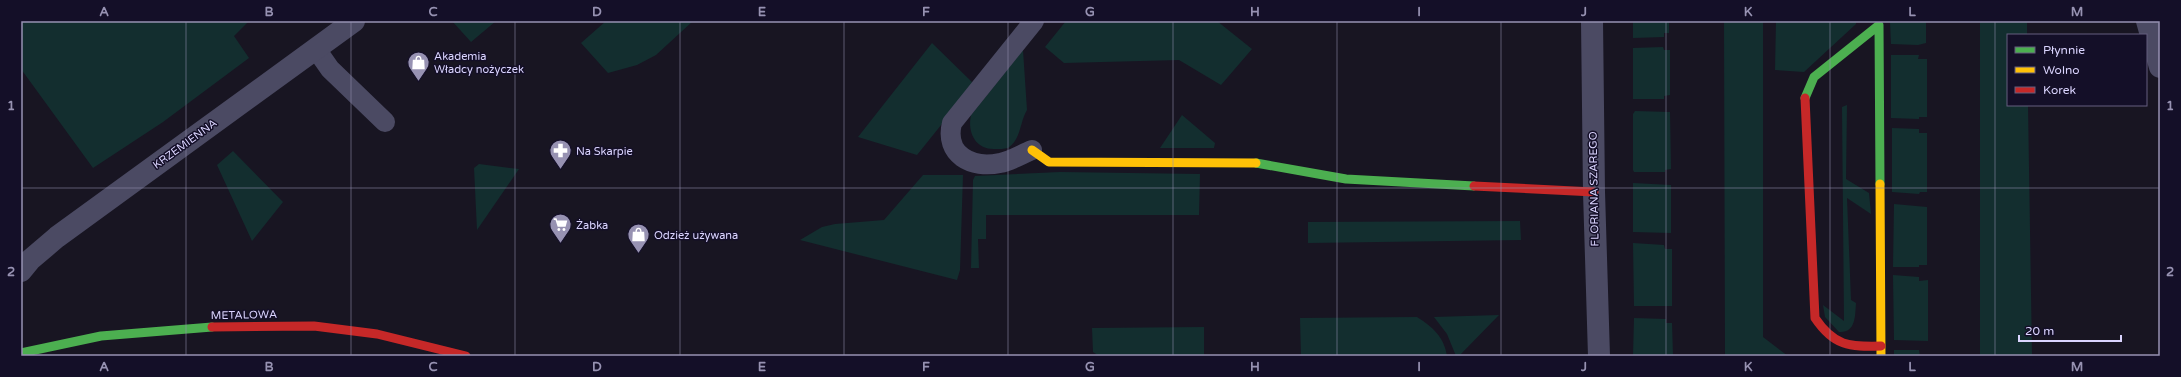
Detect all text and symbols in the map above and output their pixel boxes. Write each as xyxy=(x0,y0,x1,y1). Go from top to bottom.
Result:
text: A xyxy=(99,4,109,20)
text: B xyxy=(264,4,274,20)
text: C xyxy=(428,4,438,20)
text: D xyxy=(592,4,602,20)
text: E xyxy=(758,4,766,20)
text: F xyxy=(922,4,930,20)
text: G xyxy=(1085,4,1095,20)
text: H xyxy=(1250,4,1260,20)
text: I xyxy=(1417,4,1421,20)
text: J xyxy=(1580,4,1587,20)
text: K xyxy=(1744,4,1753,20)
text: L xyxy=(1908,4,1916,20)
text: M xyxy=(2071,4,2083,20)
legend xyxy=(2007,34,2147,106)
text: Płynnie xyxy=(2043,43,2085,57)
shop icon: Akademia Władcy nożyczek xyxy=(406,49,432,82)
place label: Akademia Władcy nożyczek xyxy=(434,50,524,76)
text: Wolno xyxy=(2043,63,2079,77)
text: Korek xyxy=(2043,83,2077,97)
text: 1 xyxy=(7,98,15,114)
text: 1 xyxy=(2166,98,2174,114)
street label: KRZEMIENNA xyxy=(150,116,220,172)
street label: FLORIANA SZAREGO xyxy=(1586,131,1602,247)
pharmacy icon: Na Skarpie xyxy=(548,138,574,171)
place label: Na Skarpie xyxy=(576,145,633,158)
supermarket icon: Żabka xyxy=(547,212,573,245)
place label: Żabka xyxy=(576,219,608,232)
shop icon: Odzież używana xyxy=(626,222,652,255)
place label: Odzież używana xyxy=(654,229,738,242)
text: 2 xyxy=(7,264,15,280)
text: 2 xyxy=(2166,264,2174,280)
street label: METALOWA xyxy=(211,308,277,322)
scale bar xyxy=(2019,317,2121,343)
text: 20 m xyxy=(2025,324,2054,338)
text: A xyxy=(99,359,109,375)
text: B xyxy=(264,359,274,375)
text: C xyxy=(428,359,438,375)
text: D xyxy=(592,359,602,375)
text: E xyxy=(758,359,766,375)
text: F xyxy=(922,359,930,375)
text: G xyxy=(1085,359,1095,375)
text: H xyxy=(1250,359,1260,375)
text: I xyxy=(1417,359,1421,375)
text: J xyxy=(1580,359,1587,375)
text: K xyxy=(1744,359,1753,375)
text: L xyxy=(1908,359,1916,375)
text: M xyxy=(2071,359,2083,375)

